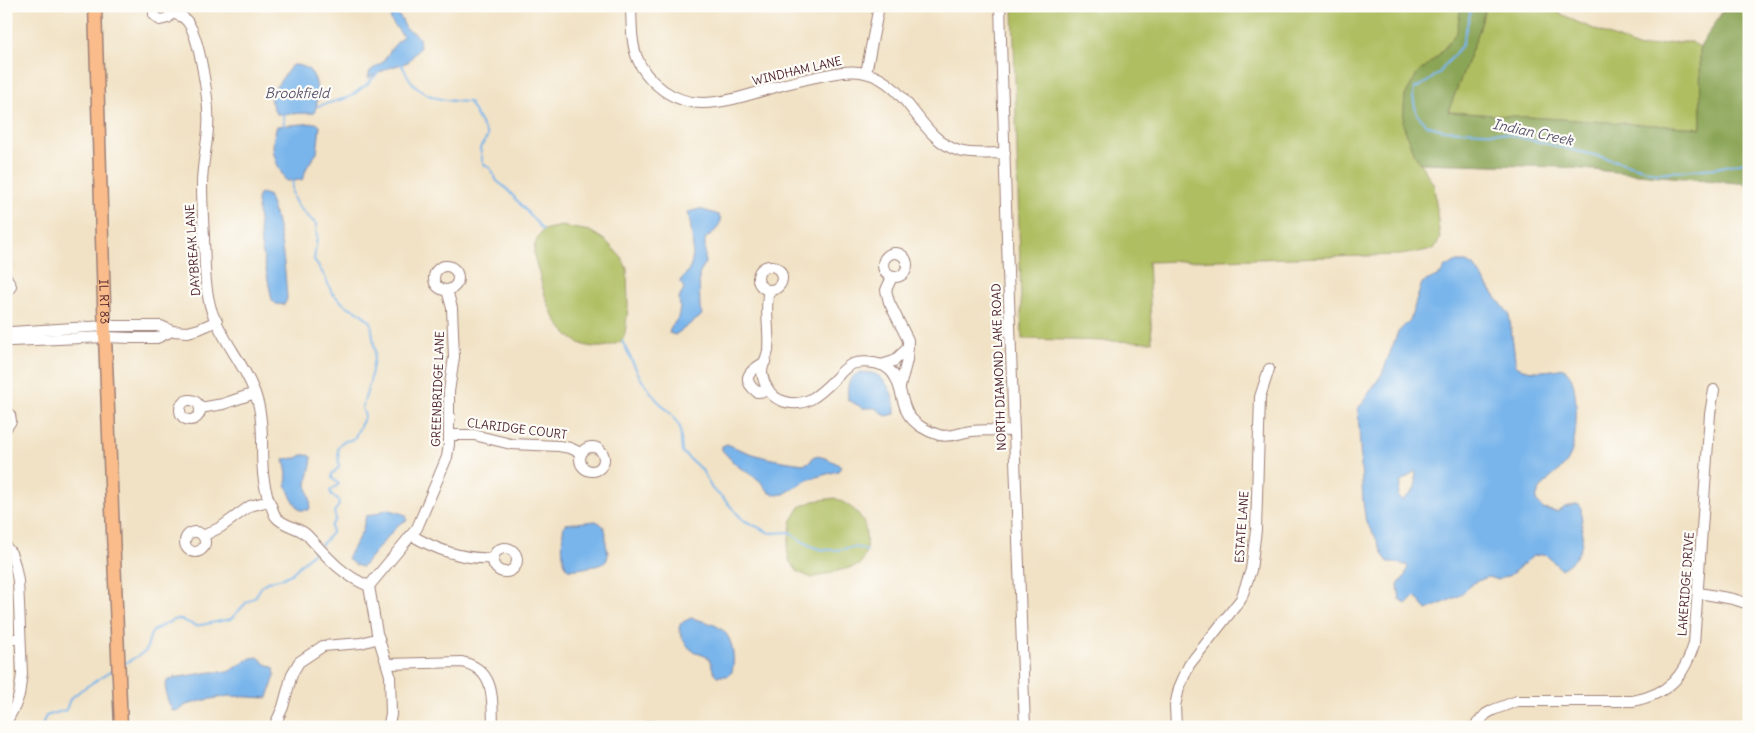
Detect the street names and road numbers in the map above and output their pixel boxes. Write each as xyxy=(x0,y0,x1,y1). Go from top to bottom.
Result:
street label: WINDHAM LANE xyxy=(751,53,843,88)
street label: DAYBREAK LANE xyxy=(182,203,203,297)
street label: IL RT 83 xyxy=(96,279,113,325)
street label: NORTH DIAMOND LAKE ROAD xyxy=(988,283,1009,451)
street label: GREENBRIDGE LANE xyxy=(428,331,447,447)
street label: CLARIDGE COURT xyxy=(466,415,568,442)
street label: ESTATE LANE xyxy=(1231,490,1252,564)
street label: LAKERIDGE DRIVE xyxy=(1674,531,1697,637)

